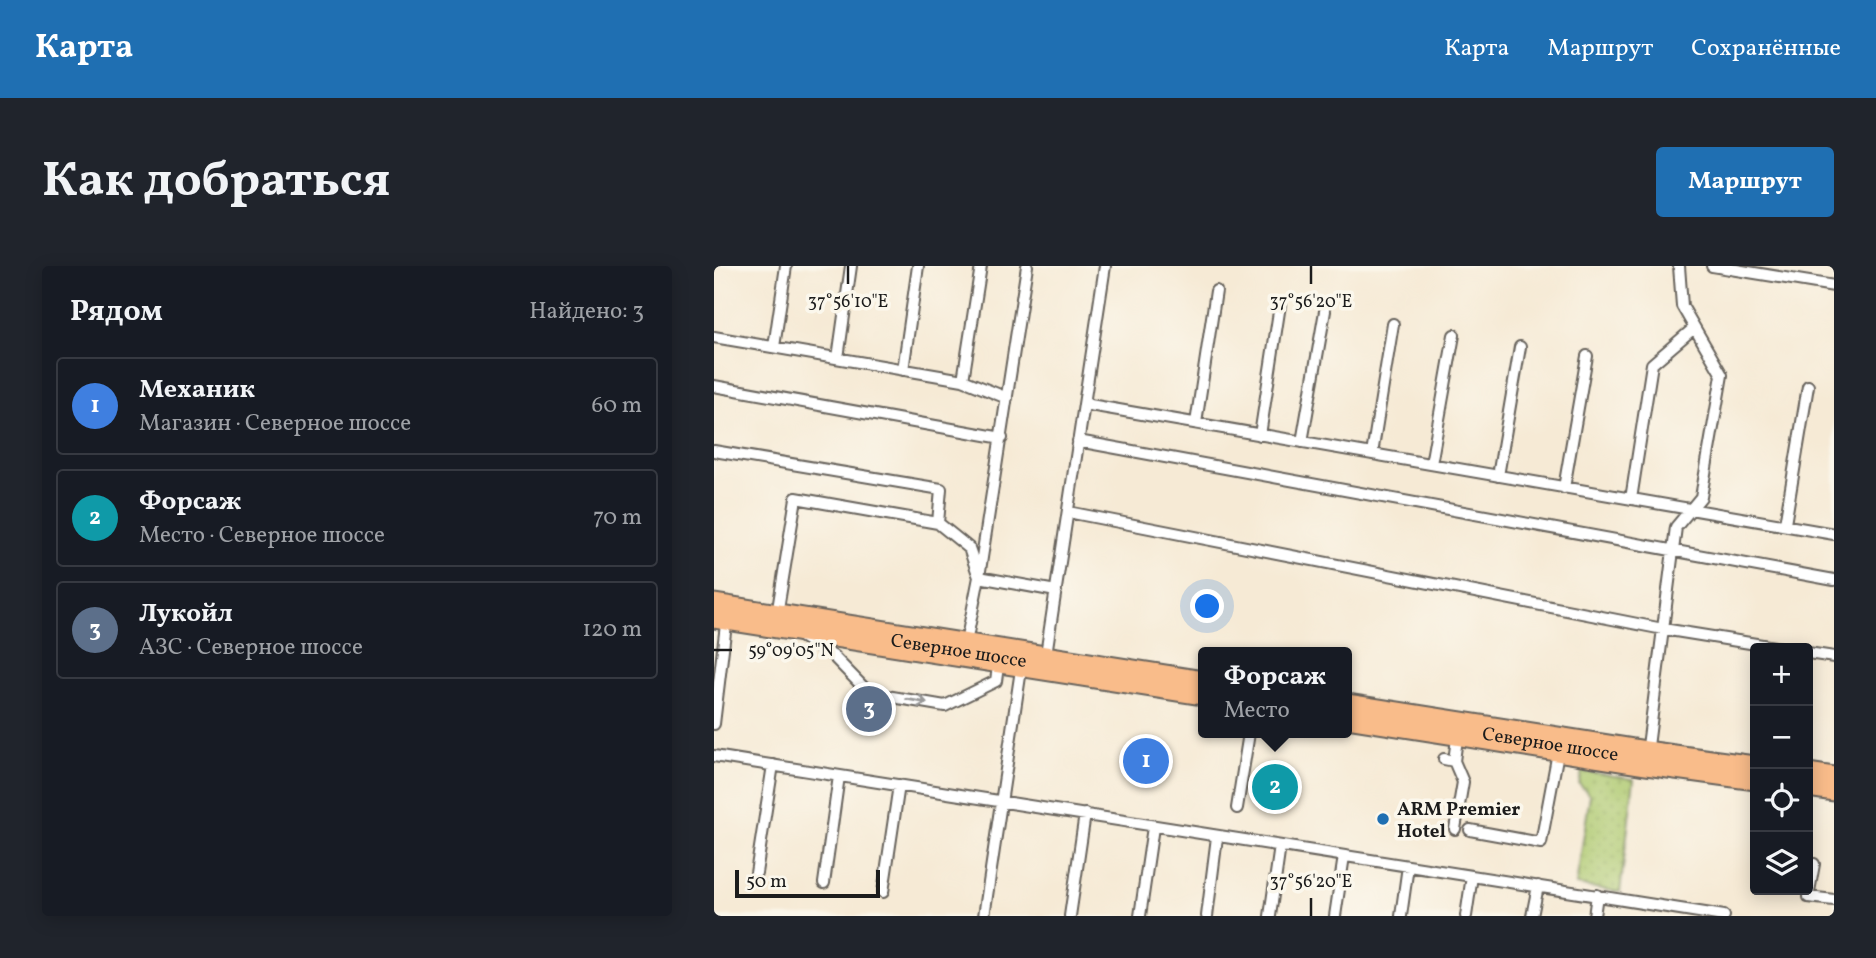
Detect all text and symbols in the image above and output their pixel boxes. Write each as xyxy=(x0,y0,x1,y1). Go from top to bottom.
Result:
text: Карта xyxy=(35,26,133,72)
text: Карта xyxy=(1444,32,1509,66)
text: Маршрут xyxy=(1547,32,1653,66)
text: Сохранённые xyxy=(1691,32,1841,66)
button: Маршрут xyxy=(1656,147,1834,217)
text: Как добраться xyxy=(42,148,390,217)
text: 37°56'10"E xyxy=(808,290,888,315)
text: 37°56'20"E xyxy=(1270,290,1353,315)
text: Рядом xyxy=(70,291,163,333)
text: Найдено: 3 xyxy=(529,296,644,328)
text: Механик xyxy=(139,372,255,408)
text: 1 xyxy=(90,390,100,422)
text: 60 m xyxy=(592,390,642,422)
text: Магазин · Северное шоссе xyxy=(139,408,411,440)
text: Форсаж xyxy=(139,484,242,520)
text: 2 xyxy=(89,502,101,534)
text: 70 m xyxy=(593,502,642,534)
text: Место · Северное шоссе xyxy=(139,520,385,552)
your location xyxy=(1190,589,1224,623)
text: Лукойл xyxy=(139,596,233,632)
text: 3 xyxy=(89,614,101,646)
text: 120 m xyxy=(582,614,642,646)
street label: Северное шоссе xyxy=(889,628,1029,675)
text: АЗС · Северное шоссе xyxy=(139,632,363,664)
text: 59°09'05"N xyxy=(748,639,834,664)
map controls xyxy=(1750,643,1813,895)
button: + xyxy=(1750,643,1813,706)
popup xyxy=(1198,647,1352,738)
text: Форсаж xyxy=(1224,659,1326,695)
pin: 3 xyxy=(846,683,892,735)
one-way arrow xyxy=(905,695,928,708)
text: Место xyxy=(1224,695,1290,727)
button: − xyxy=(1750,706,1813,769)
street label: Северное шоссе xyxy=(1480,721,1620,768)
pin: 1 xyxy=(1123,735,1169,787)
pin: 2 xyxy=(1252,761,1298,813)
button: locate xyxy=(1750,769,1813,832)
place label: ARM Premier Hotel xyxy=(1397,797,1520,845)
marker: ARM Premier Hotel xyxy=(1375,811,1391,827)
button: layers xyxy=(1750,832,1813,895)
scale bar xyxy=(735,867,880,899)
text: 50 m xyxy=(746,869,787,895)
text: 37°56'20"E xyxy=(1270,870,1353,895)

